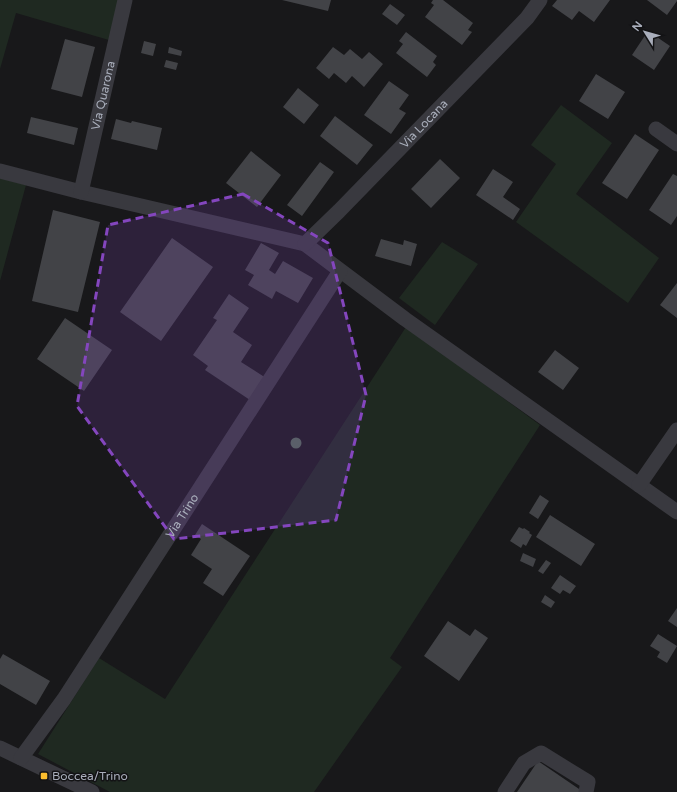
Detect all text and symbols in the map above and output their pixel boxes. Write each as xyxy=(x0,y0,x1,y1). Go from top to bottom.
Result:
north arrow xyxy=(625,12,665,52)
text: N xyxy=(630,19,645,34)
street label: Via Quarona xyxy=(88,60,118,131)
street label: Via Locana xyxy=(397,97,451,151)
street label: Via Trino xyxy=(163,491,202,541)
place label: Boccea/Trino xyxy=(52,769,128,783)
marker: Boccea/Trino xyxy=(39,771,49,781)

